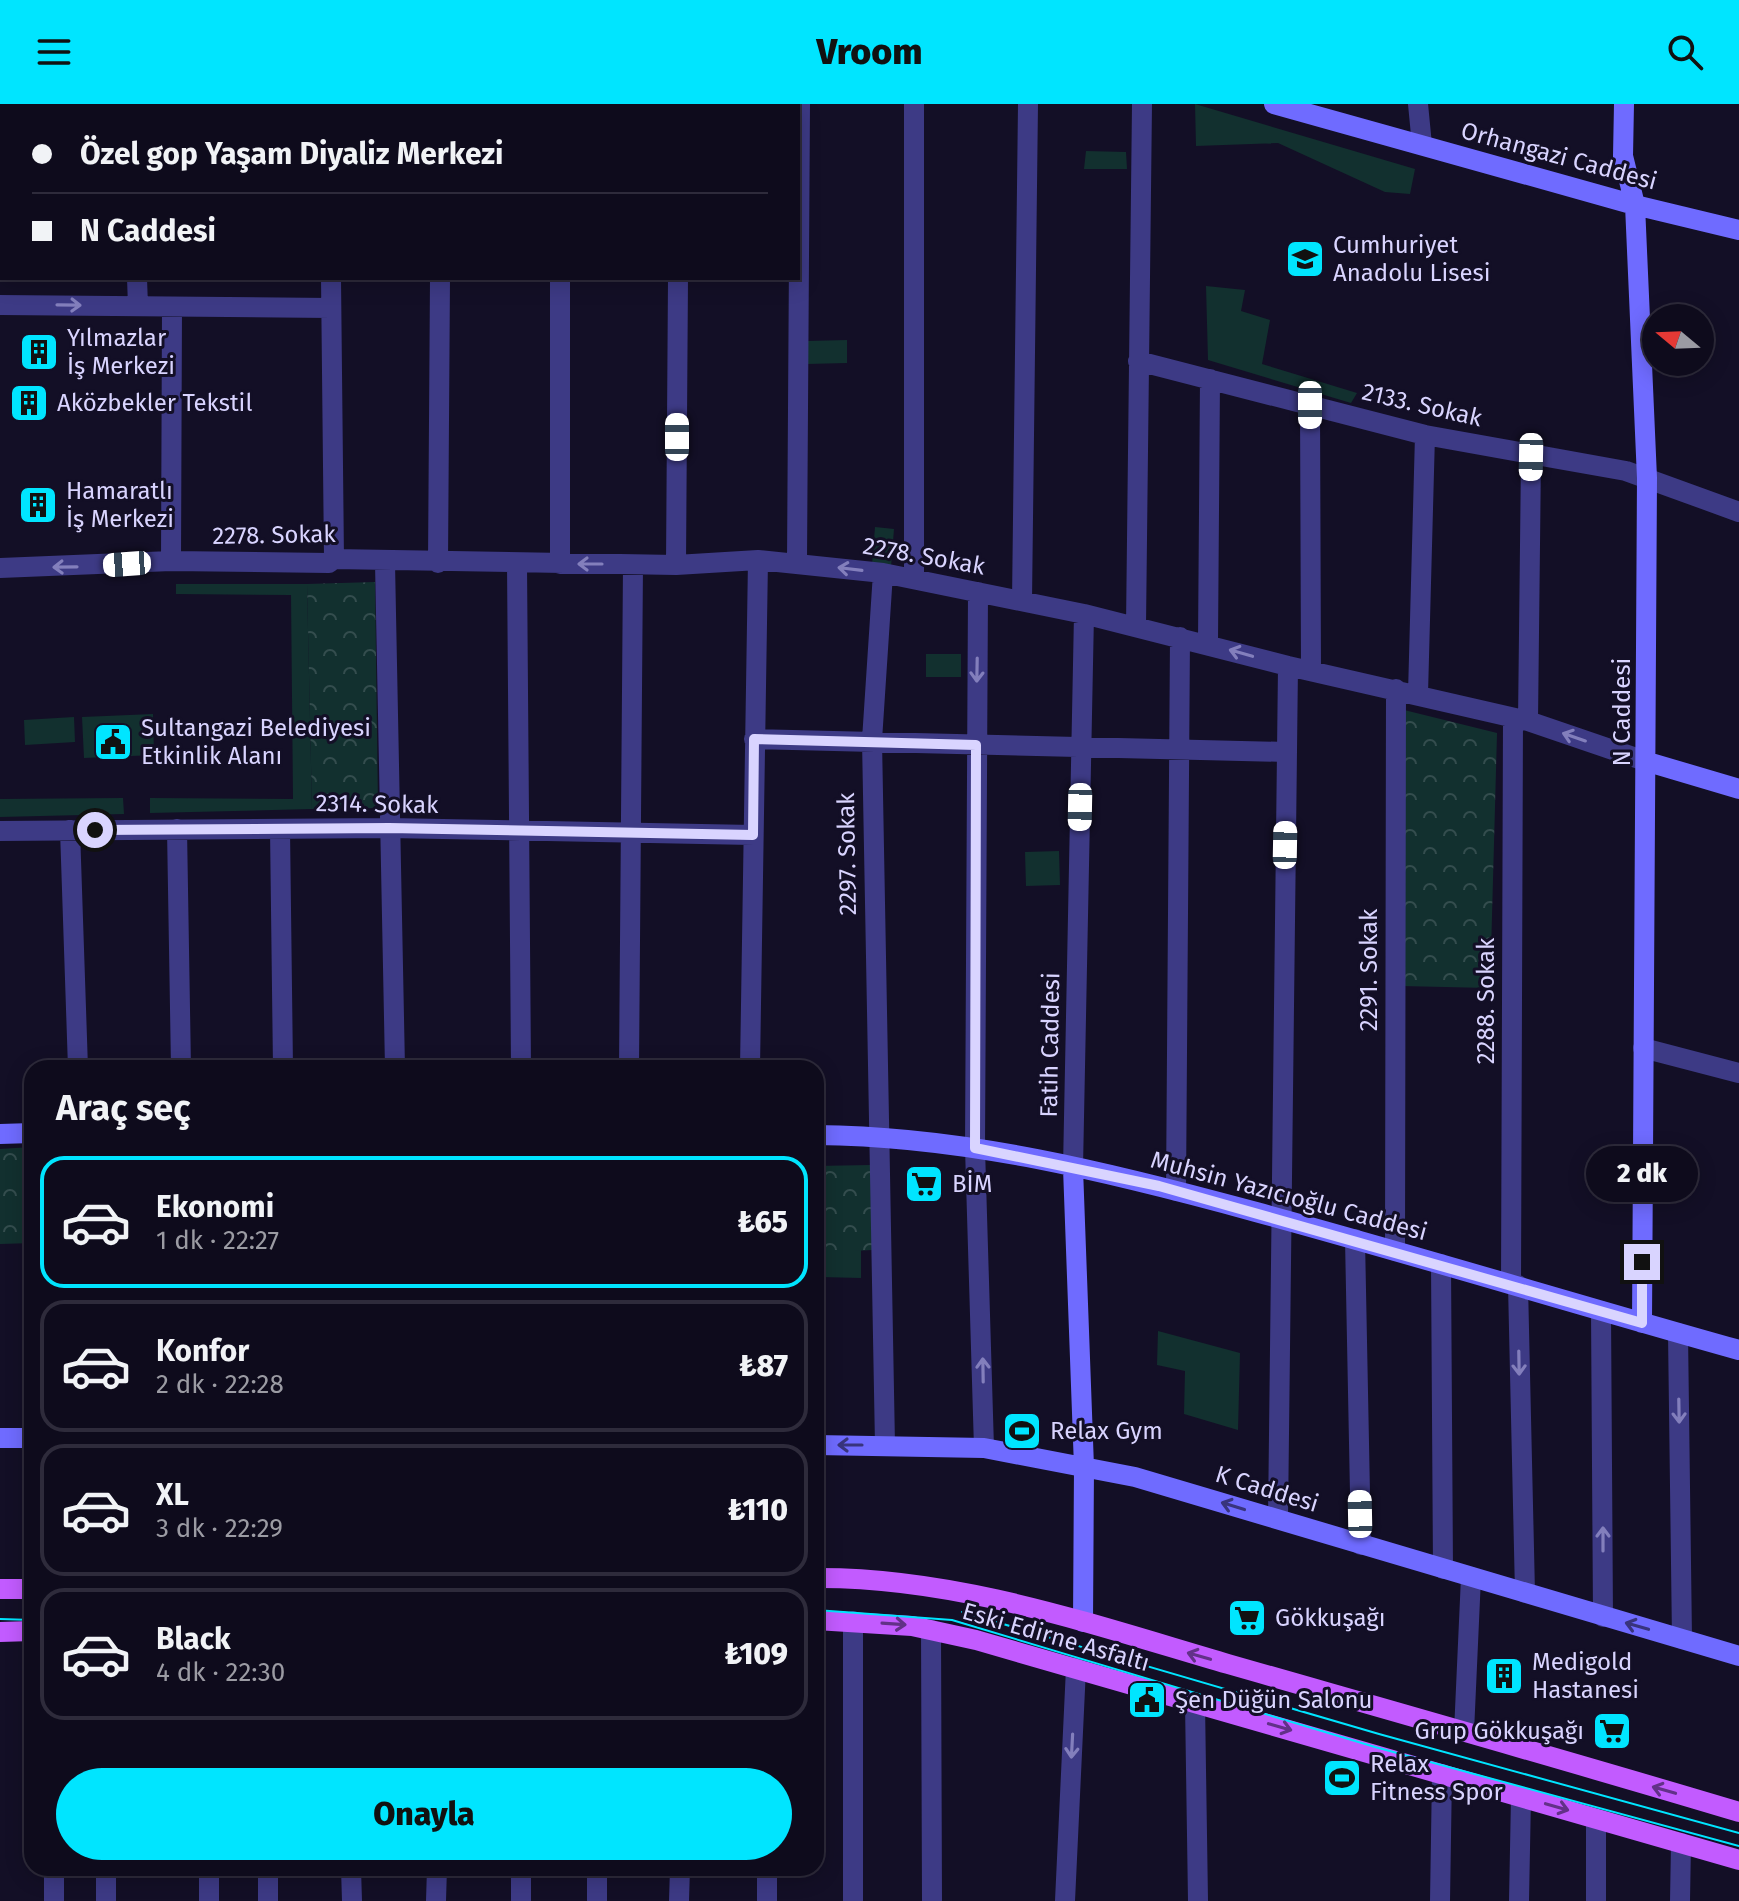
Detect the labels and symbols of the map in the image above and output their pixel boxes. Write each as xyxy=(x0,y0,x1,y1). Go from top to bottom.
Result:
street label: Orhangazi Caddesi xyxy=(1458,116,1660,196)
place label: Cumhuriyet Anadolu Lisesi xyxy=(1333,231,1491,287)
school or university icon: Cumhuriyet Anadolu Lisesi xyxy=(1284,238,1326,280)
one-way arrow xyxy=(55,297,82,313)
north arrow xyxy=(1642,304,1714,376)
place label: Yılmazlar İş Merkezi xyxy=(67,324,175,380)
building icon: Yılmazlar İş Merkezi xyxy=(18,331,60,373)
street label: 2133. Sokak xyxy=(1359,378,1485,433)
car xyxy=(1298,381,1322,429)
building icon: Aközbekler Tekstil xyxy=(8,382,50,424)
place label: Aközbekler Tekstil xyxy=(57,389,252,417)
car xyxy=(665,413,689,461)
car xyxy=(1519,433,1543,481)
place label: Hamaratlı İş Merkezi xyxy=(66,477,174,533)
building icon: Hamaratlı İş Merkezi xyxy=(17,484,59,526)
street label: 2278. Sokak xyxy=(212,520,337,550)
street label: 2278. Sokak xyxy=(861,531,988,581)
car xyxy=(102,550,152,578)
one-way arrow xyxy=(577,556,604,572)
one-way arrow xyxy=(52,559,79,574)
one-way arrow xyxy=(837,561,864,576)
one-way arrow xyxy=(1228,645,1254,660)
one-way arrow xyxy=(970,656,985,683)
street label: N Caddesi xyxy=(1608,658,1636,766)
place label: Sultangazi Belediyesi Etkinlik Alanı xyxy=(141,714,371,770)
public building icon: Sultangazi Belediyesi Etkinlik Alanı xyxy=(92,721,134,763)
one-way arrow xyxy=(1562,728,1587,743)
car xyxy=(1068,783,1092,831)
street label: 2314. Sokak xyxy=(315,789,439,819)
street label: 2297. Sokak xyxy=(832,792,862,916)
route start xyxy=(77,812,113,848)
car xyxy=(1273,821,1297,869)
street label: 2291. Sokak xyxy=(1355,908,1383,1031)
street label: 2288. Sokak xyxy=(1472,937,1500,1064)
street label: Fatih Caddesi xyxy=(1035,972,1065,1118)
street label: Muhsin Yazıcıoğlu Caddesi xyxy=(1148,1146,1430,1246)
callout: 2 dk xyxy=(1586,1146,1698,1202)
supermarket icon: BİM xyxy=(903,1163,945,1205)
place label: BİM xyxy=(952,1170,992,1198)
route end xyxy=(1624,1244,1660,1280)
one-way arrow xyxy=(1512,1349,1527,1376)
one-way arrow xyxy=(975,1357,990,1384)
one-way arrow xyxy=(1671,1397,1687,1424)
sports icon: Relax Gym xyxy=(1001,1410,1043,1452)
place label: Relax Gym xyxy=(1050,1417,1163,1445)
one-way arrow xyxy=(837,1437,864,1453)
street label: K Caddesi xyxy=(1212,1460,1322,1518)
car xyxy=(1348,1490,1372,1538)
one-way arrow xyxy=(1221,1498,1246,1512)
one-way arrow xyxy=(1595,1526,1611,1553)
street label: Eski Edirne Asfaltı xyxy=(959,1597,1153,1677)
supermarket icon: Gökkuşağı xyxy=(1226,1597,1268,1639)
place label: Gökkuşağı xyxy=(1275,1604,1386,1632)
one-way arrow xyxy=(880,1617,907,1632)
one-way arrow xyxy=(1625,1618,1651,1633)
one-way arrow xyxy=(1187,1647,1213,1662)
place label: Medigold Hastanesi xyxy=(1532,1648,1639,1704)
building icon: Medigold Hastanesi xyxy=(1483,1655,1525,1697)
public building icon: Şen Düğün Salonu xyxy=(1126,1679,1168,1721)
place label: Şen Düğün Salonu xyxy=(1175,1686,1373,1714)
supermarket icon: Grup Gökkuşağı xyxy=(1591,1710,1633,1752)
place label: Grup Gökkuşağı xyxy=(1414,1717,1584,1745)
one-way arrow xyxy=(1266,1720,1292,1735)
one-way arrow xyxy=(1065,1732,1080,1759)
place label: Relax Fitness Spor xyxy=(1370,1750,1503,1806)
sports icon: Relax Fitness Spor xyxy=(1321,1757,1363,1799)
one-way arrow xyxy=(1652,1782,1678,1797)
one-way arrow xyxy=(1543,1800,1569,1815)

